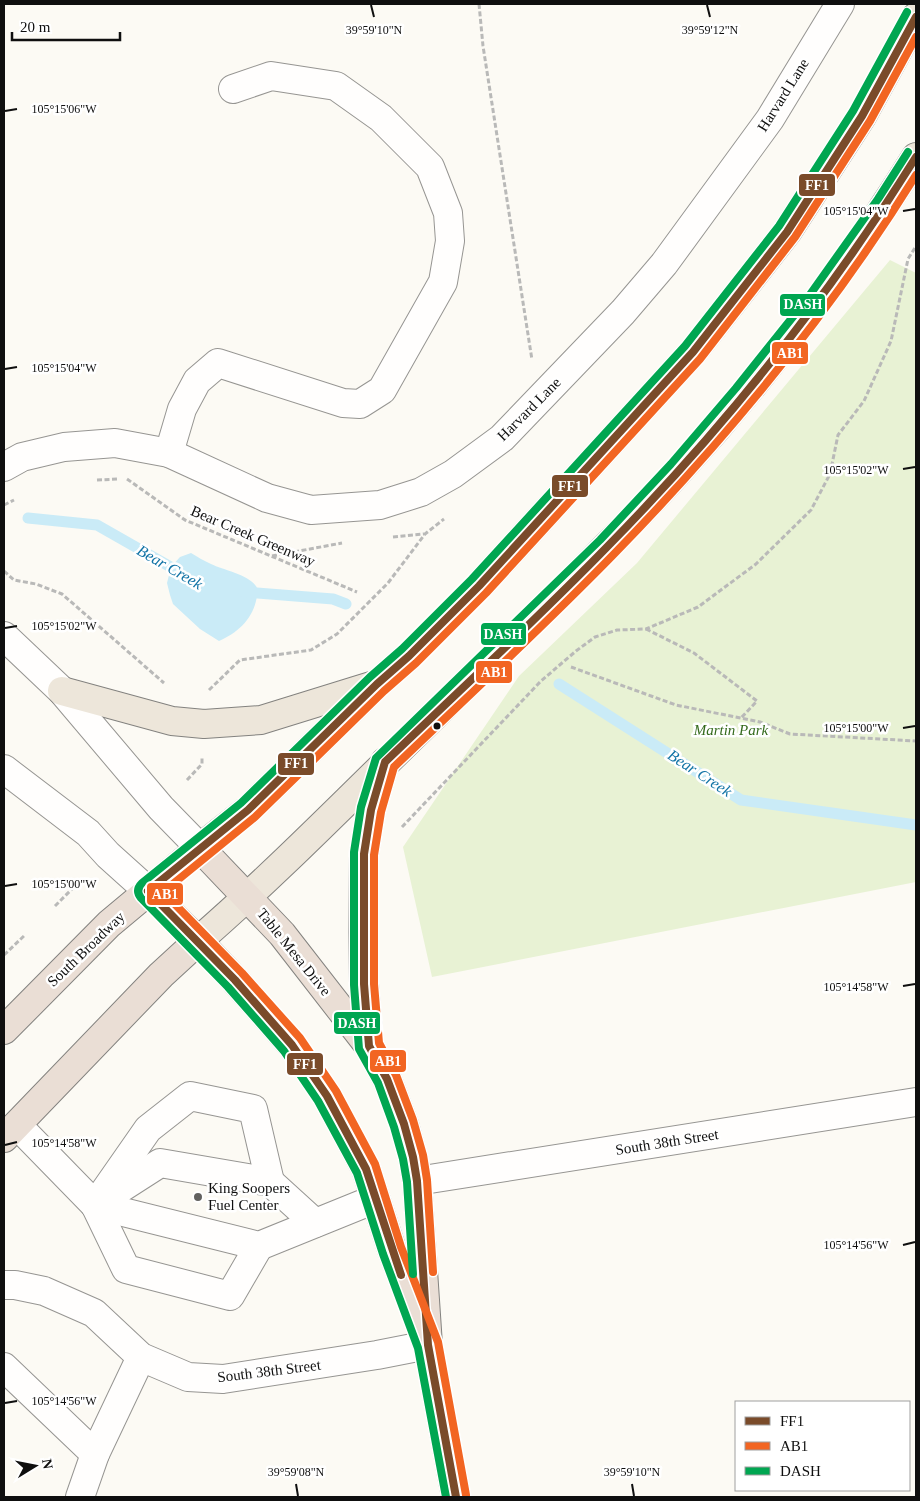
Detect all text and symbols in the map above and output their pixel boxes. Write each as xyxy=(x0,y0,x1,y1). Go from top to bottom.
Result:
scale bar xyxy=(12,10,120,42)
text: 20 m xyxy=(20,19,51,35)
text: 39°59'10"N xyxy=(346,23,403,37)
text: 39°59'12"N xyxy=(682,23,739,37)
street label: Harvard Lane xyxy=(754,55,812,134)
text: 105°15'06"W xyxy=(31,102,97,116)
line badge: FF1 xyxy=(798,173,836,197)
text: FF1 xyxy=(805,178,829,193)
text: 105°15'04"W xyxy=(823,204,889,218)
line badge: DASH xyxy=(779,293,826,317)
text: DASH xyxy=(784,297,823,312)
line badge: AB1 xyxy=(771,341,809,365)
text: AB1 xyxy=(777,346,803,361)
text: 105°15'04"W xyxy=(31,361,97,375)
street label: Harvard Lane xyxy=(494,374,564,444)
text: 105°15'02"W xyxy=(823,463,889,477)
line badge: FF1 xyxy=(551,474,589,498)
text: FF1 xyxy=(558,479,582,494)
street label: Bear Creek Greenway xyxy=(189,503,318,570)
water label: Bear Creek xyxy=(134,541,207,593)
text: 105°15'02"W xyxy=(31,619,97,633)
line badge: DASH xyxy=(480,622,527,646)
text: DASH xyxy=(484,627,523,642)
line badge: AB1 xyxy=(475,660,513,684)
text: AB1 xyxy=(481,665,507,680)
unlabelled marker xyxy=(432,721,442,731)
text: 105°15'00"W xyxy=(823,721,889,735)
park label: Martin Park xyxy=(693,722,769,738)
water label: Bear Creek xyxy=(665,746,736,800)
line badge: FF1 xyxy=(277,752,315,776)
text: FF1 xyxy=(284,756,308,771)
text: 105°15'00"W xyxy=(31,877,97,891)
line badge: AB1 xyxy=(146,882,184,906)
text: AB1 xyxy=(152,887,178,902)
street label: Table Mesa Drive xyxy=(254,905,334,999)
street label: South Broadway xyxy=(44,908,128,990)
text: 105°14'58"W xyxy=(823,980,889,994)
line badge: DASH xyxy=(333,1011,381,1035)
text: DASH xyxy=(338,1016,377,1031)
line badge: AB1 xyxy=(369,1049,407,1073)
line badge: FF1 xyxy=(286,1052,324,1076)
text: AB1 xyxy=(375,1054,401,1069)
text: FF1 xyxy=(293,1057,317,1072)
street label: South 38th Street xyxy=(614,1126,721,1158)
text: 105°14'58"W xyxy=(31,1136,97,1150)
place label: King Soopers Fuel Center xyxy=(208,1180,290,1213)
marker: King Soopers Fuel Center xyxy=(192,1191,204,1203)
text: 105°14'56"W xyxy=(823,1238,889,1252)
street label: South 38th Street xyxy=(216,1357,322,1385)
text: 105°14'56"W xyxy=(31,1394,97,1408)
legend xyxy=(735,1401,910,1491)
text: FF1 xyxy=(780,1413,804,1429)
text: AB1 xyxy=(780,1438,808,1454)
north arrow xyxy=(10,1441,60,1491)
text: N xyxy=(39,1458,56,1470)
text: DASH xyxy=(780,1463,821,1479)
text: 39°59'08"N xyxy=(268,1465,325,1479)
text: 39°59'10"N xyxy=(604,1465,661,1479)

